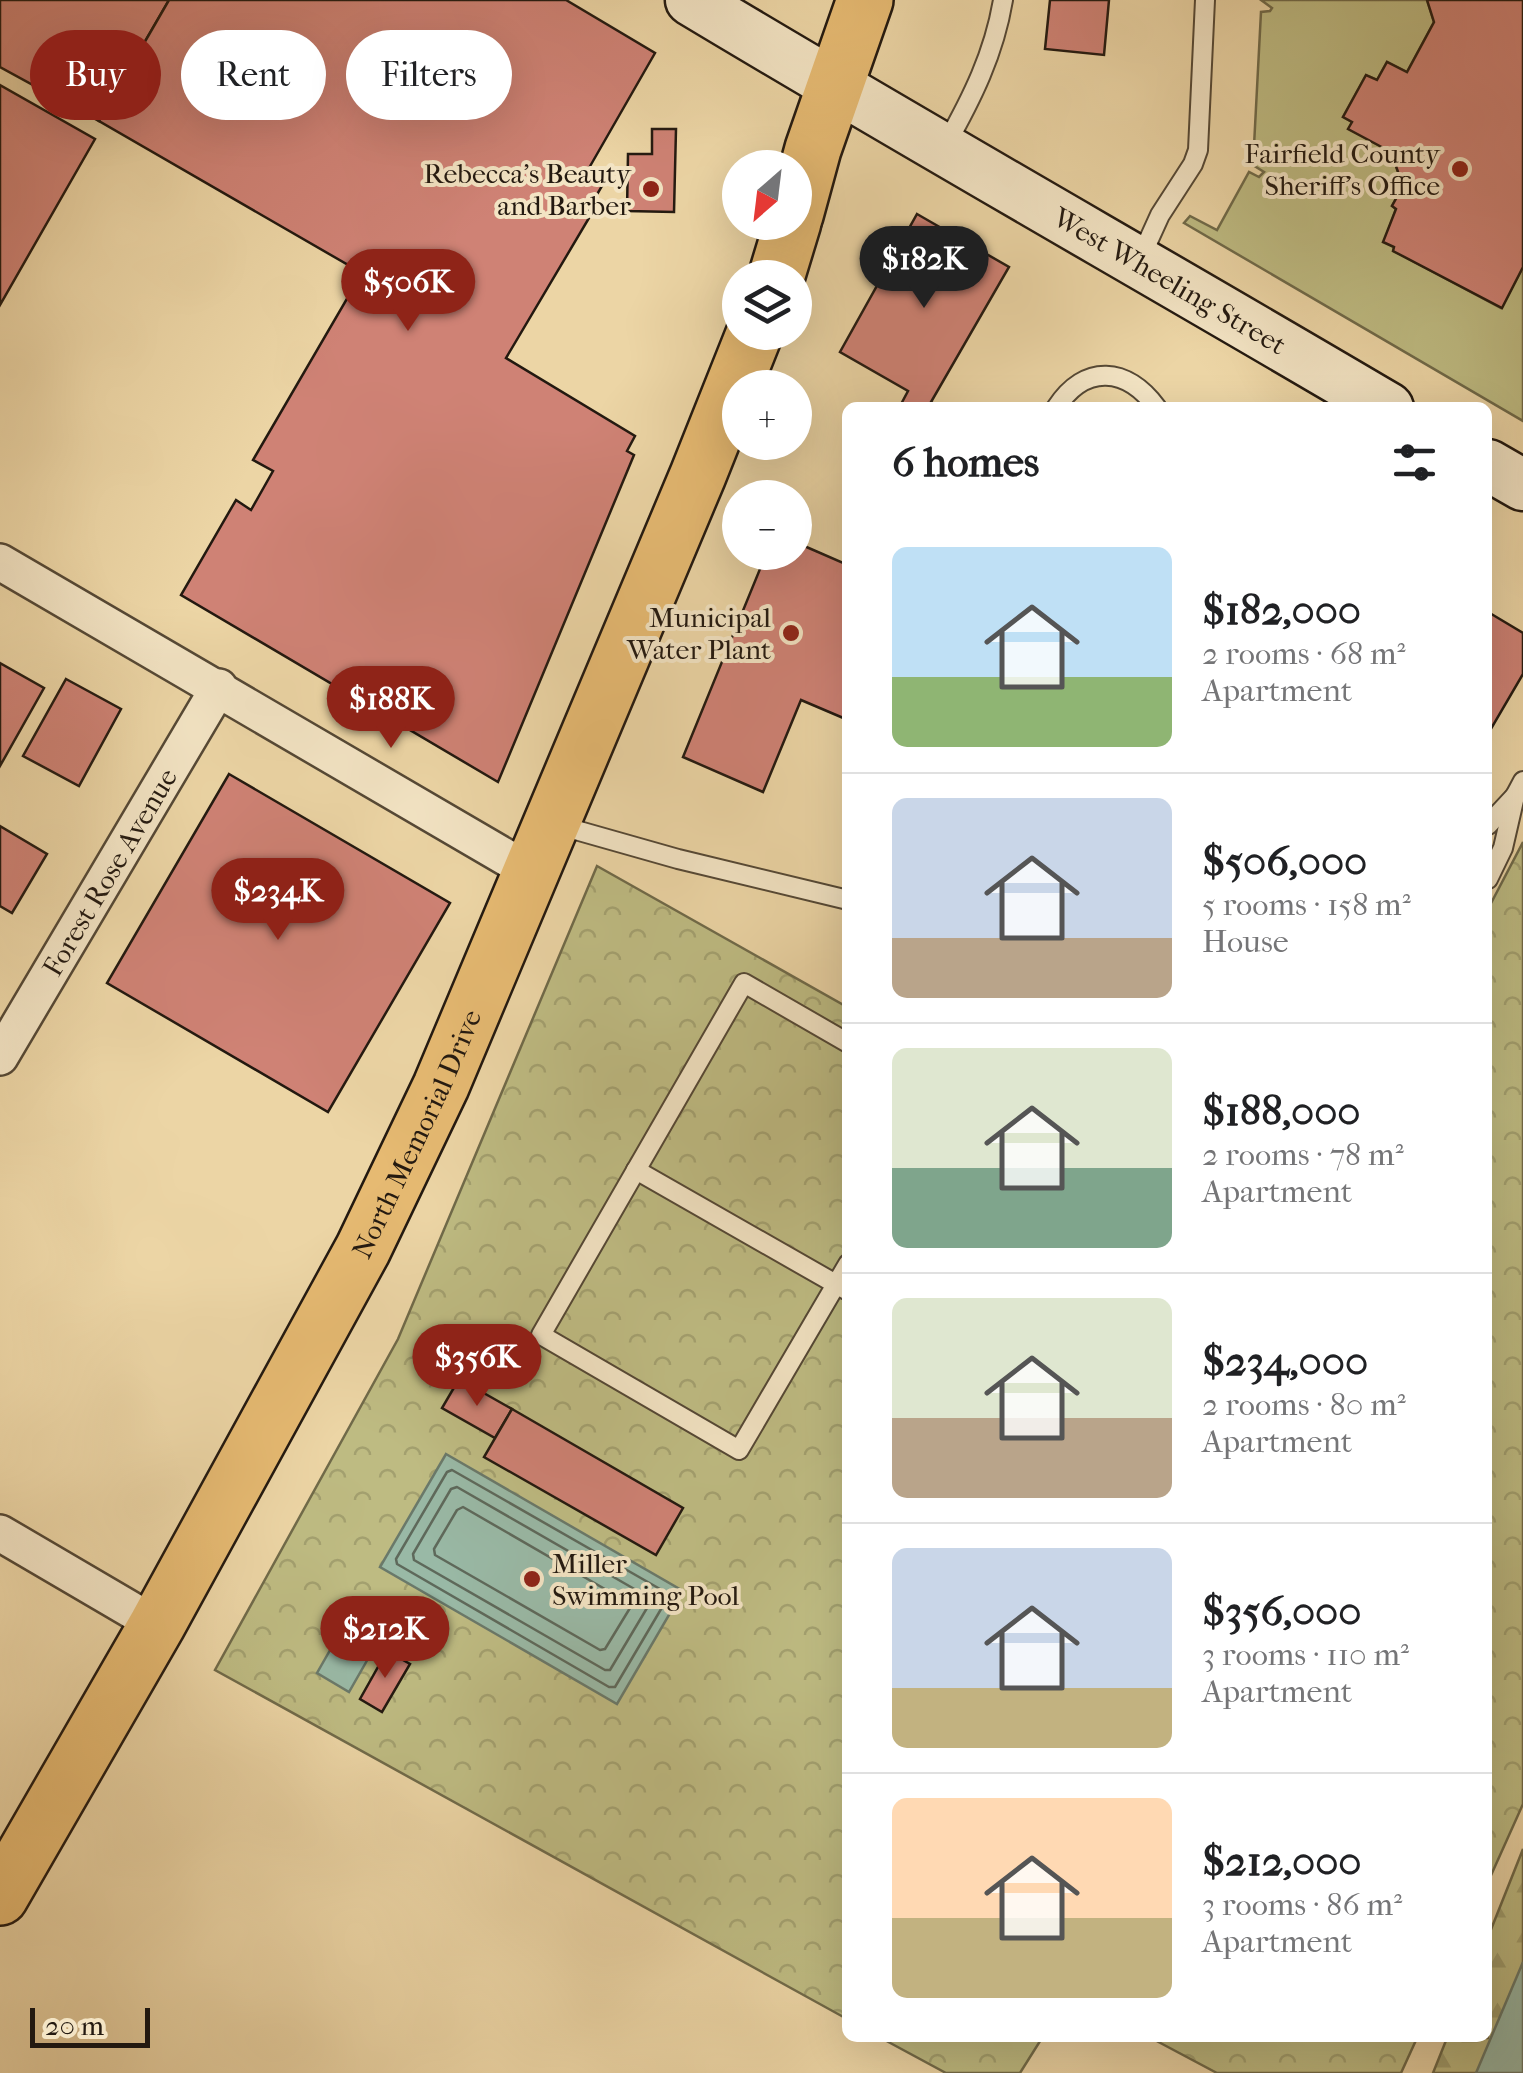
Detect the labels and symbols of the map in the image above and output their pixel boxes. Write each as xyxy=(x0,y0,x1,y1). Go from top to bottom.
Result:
place label: Fairfield County Sheriff's Office xyxy=(1244,137,1441,202)
north arrow xyxy=(722,150,812,240)
place label: Rebecca's Beauty and Barber xyxy=(424,157,632,222)
marker: Fairfield County Sheriff's Office xyxy=(1449,158,1471,180)
marker: Rebecca's Beauty and Barber xyxy=(640,178,662,200)
street label: West Wheeling Street xyxy=(1046,200,1292,362)
pin: $182K xyxy=(854,226,994,311)
pin: $506K xyxy=(338,249,478,334)
place label: Municipal Water Plant xyxy=(626,601,771,666)
marker: Municipal Water Plant xyxy=(780,622,802,644)
pin: $188K xyxy=(321,666,461,751)
street label: Forest Rose Avenue xyxy=(36,762,184,982)
pin: $234K xyxy=(208,858,348,943)
street label: North Memorial Drive xyxy=(345,1004,488,1263)
pin: $356K xyxy=(407,1324,547,1409)
place label: Miller Swimming Pool xyxy=(552,1547,740,1612)
marker: Miller Swimming Pool xyxy=(521,1568,543,1590)
pin: $212K xyxy=(315,1596,455,1681)
scale bar xyxy=(30,2003,150,2048)

